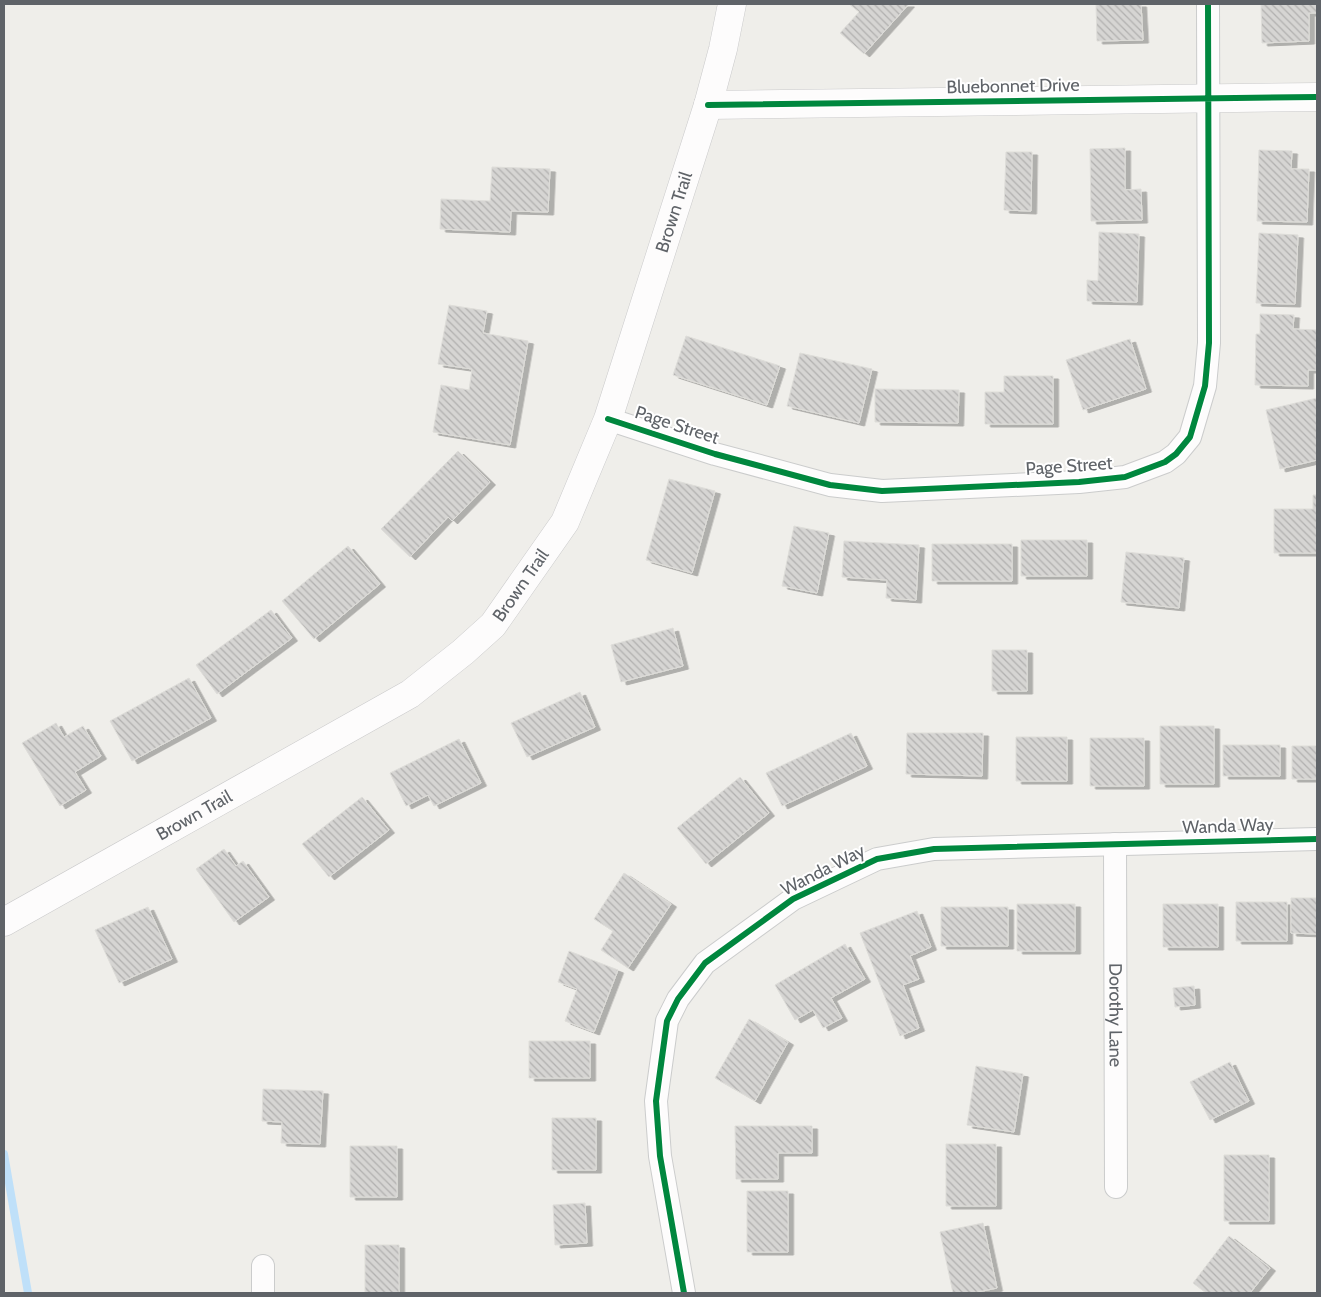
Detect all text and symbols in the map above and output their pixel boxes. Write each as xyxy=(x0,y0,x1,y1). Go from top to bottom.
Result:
street label: Bluebonnet Drive xyxy=(946,74,1080,98)
street label: Brown Trail xyxy=(651,168,697,255)
street label: Page Street xyxy=(632,401,722,449)
street label: Page Street xyxy=(1025,452,1113,480)
street label: Brown Trail xyxy=(488,544,554,626)
street label: Brown Trail xyxy=(152,785,236,845)
street label: Wanda Way xyxy=(1182,813,1274,839)
street label: Wanda Way xyxy=(777,839,869,901)
street label: Dorothy Lane xyxy=(1104,963,1127,1067)

